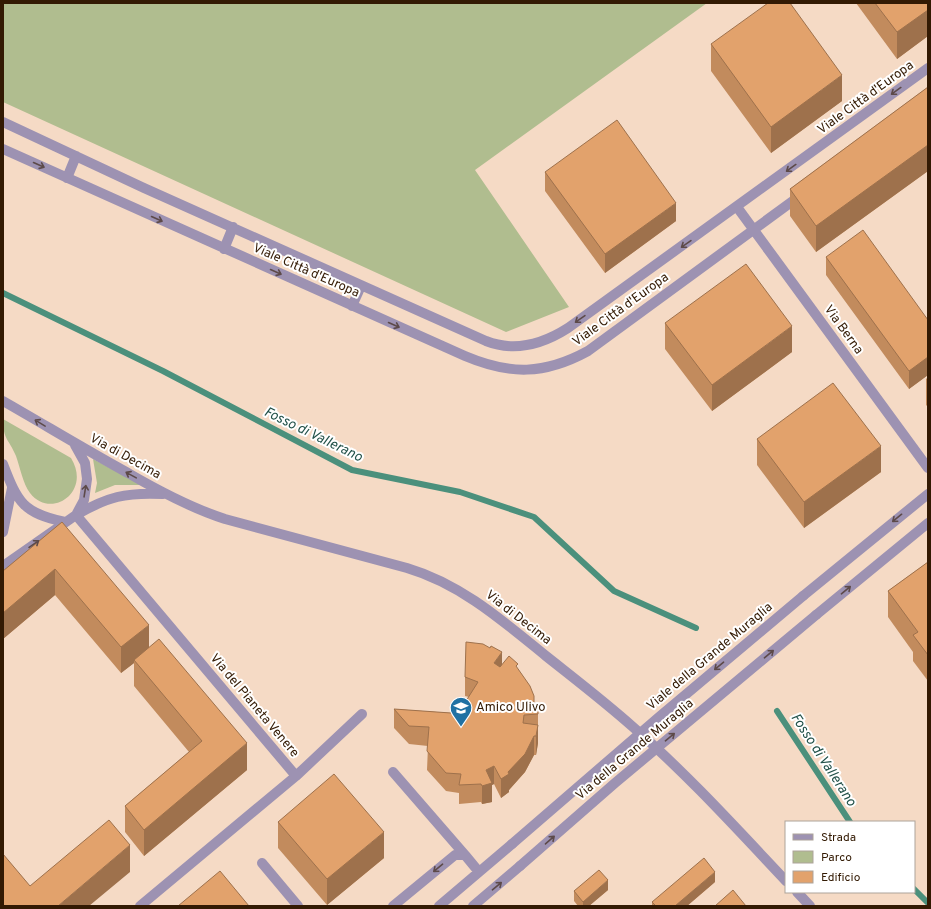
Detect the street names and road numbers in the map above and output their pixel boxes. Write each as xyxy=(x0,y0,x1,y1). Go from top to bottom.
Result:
street label: Viale Città d'Europa xyxy=(815,58,917,138)
street label: Viale Città d'Europa xyxy=(250,240,362,302)
street label: Viale Città d'Europa xyxy=(570,270,672,350)
street label: Via Berna xyxy=(820,302,866,358)
street label: Via di Decima xyxy=(87,431,163,483)
street label: Via di Decima xyxy=(482,587,554,649)
street label: Viale della Grande Muraglia xyxy=(644,600,776,714)
street label: Via del Pianeta Venere xyxy=(206,651,302,761)
street label: Via della Grande Muraglia xyxy=(573,696,697,804)

